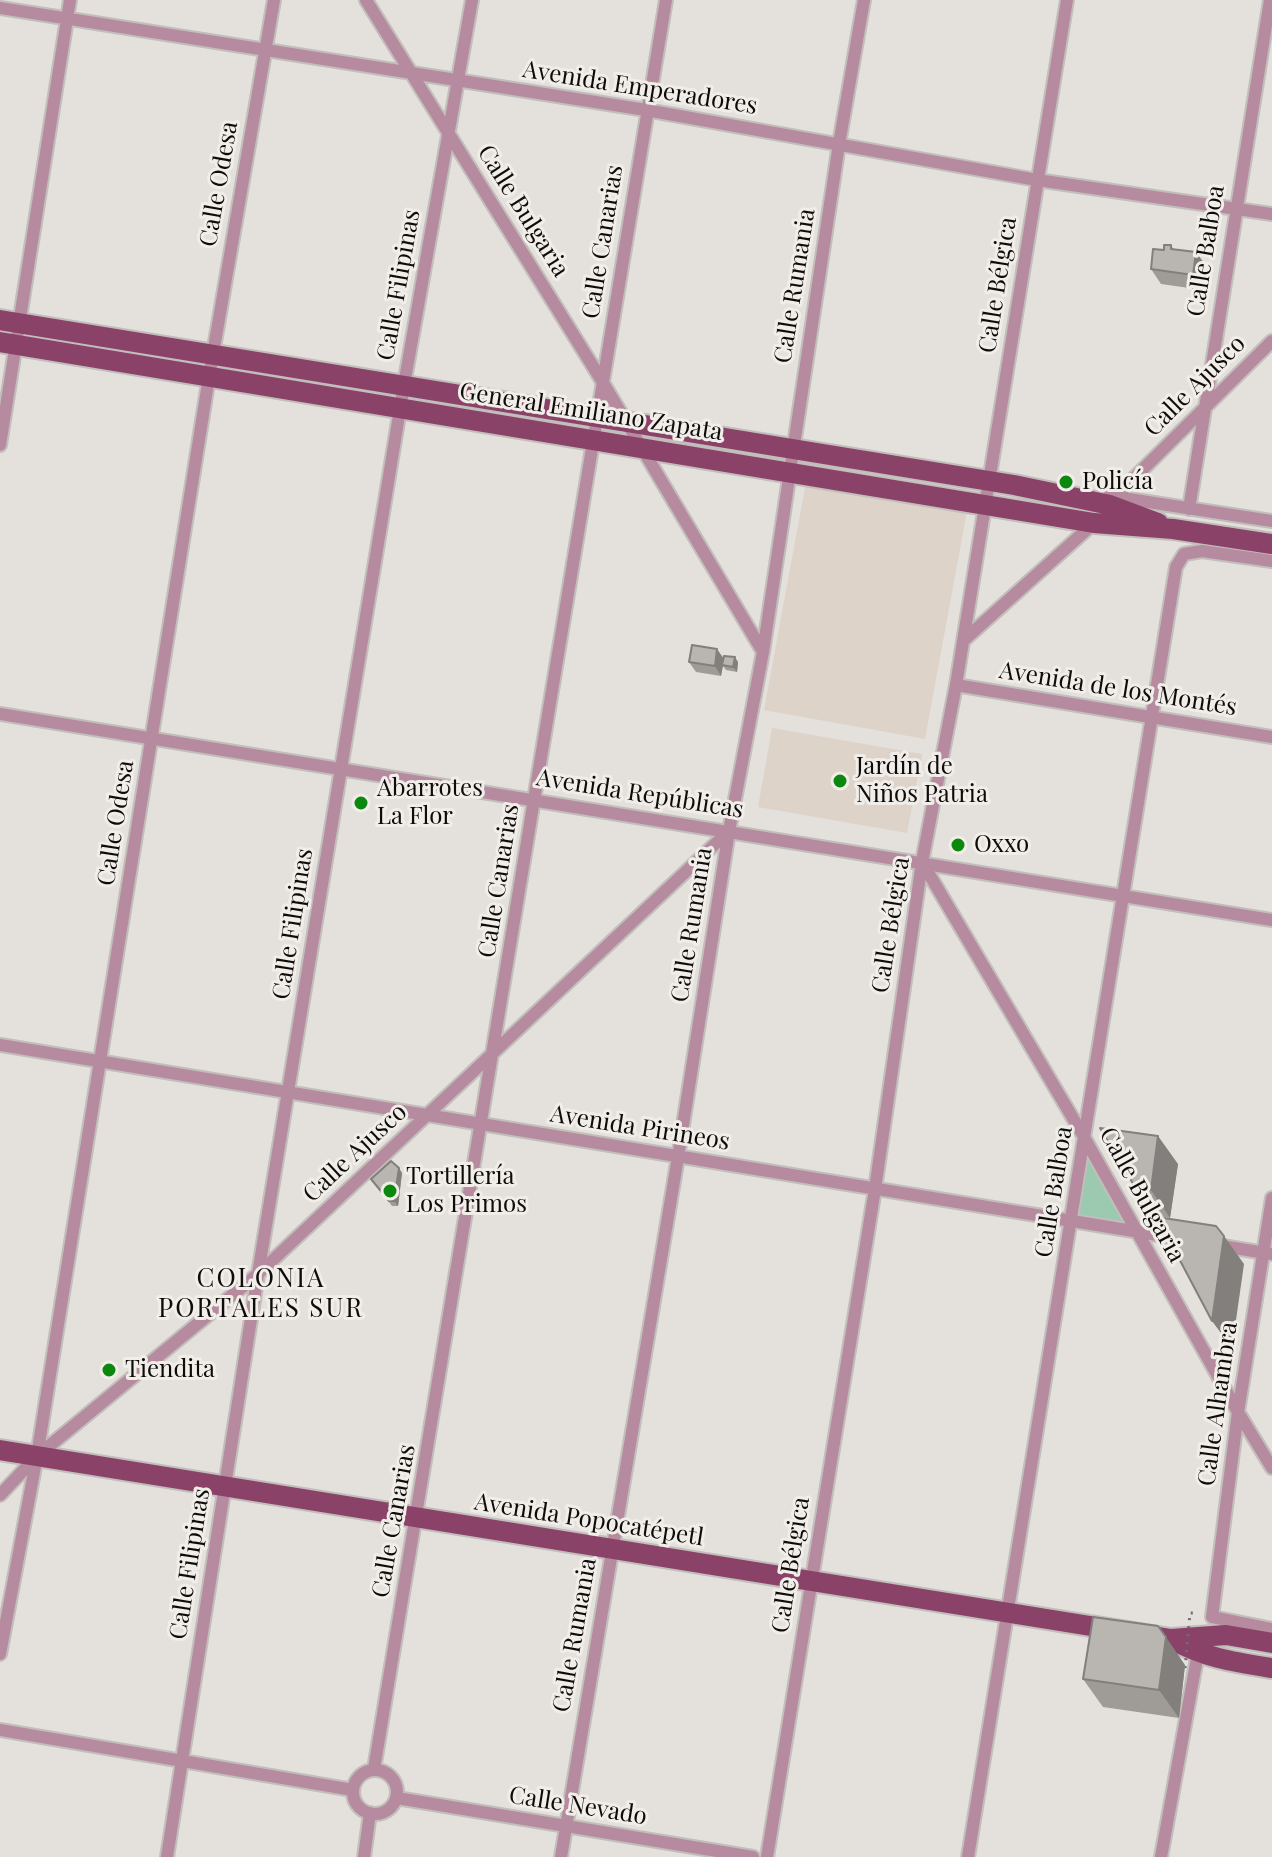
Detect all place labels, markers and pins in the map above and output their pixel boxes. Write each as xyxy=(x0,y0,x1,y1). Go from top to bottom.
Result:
place label: Policía xyxy=(1082,468,1153,496)
marker: Policía xyxy=(1057,473,1075,491)
place label: Jardín de Niños Patria xyxy=(856,753,988,809)
marker: Jardín de Niños Patria xyxy=(831,772,849,790)
place label: Abarrotes La Flor xyxy=(377,775,483,831)
marker: Abarrotes La Flor xyxy=(352,794,370,812)
place label: Oxxo xyxy=(974,831,1029,859)
marker: Oxxo xyxy=(949,836,967,854)
place label: Tortillería Los Primos xyxy=(406,1163,527,1219)
marker: Tortillería Los Primos xyxy=(381,1182,399,1200)
place label: Tiendita xyxy=(125,1356,215,1384)
marker: Tiendita xyxy=(100,1361,118,1379)

